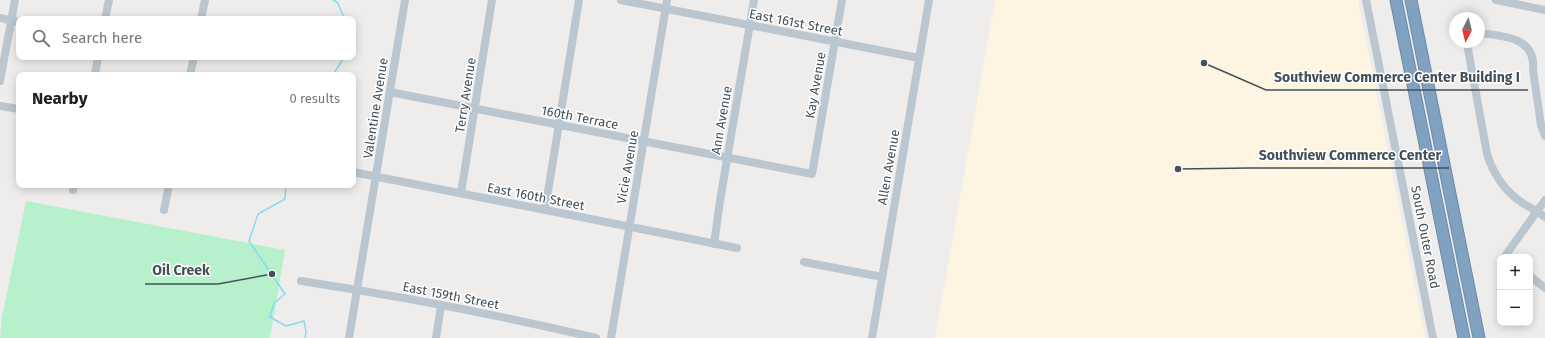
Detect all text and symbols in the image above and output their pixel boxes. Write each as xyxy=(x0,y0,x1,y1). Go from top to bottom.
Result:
street label: East 161st Street xyxy=(748,6,844,39)
north arrow xyxy=(1449,12,1485,48)
search box xyxy=(16,16,356,60)
icon: search xyxy=(30,27,52,49)
text: Search here xyxy=(62,29,142,47)
street label: Kay Avenue xyxy=(802,51,829,120)
street label: Terry Avenue xyxy=(452,56,479,134)
street label: Valentine Avenue xyxy=(360,57,391,160)
callout: Southview Commerce Center Building I xyxy=(1266,64,1528,90)
text: Southview Commerce Center Building I xyxy=(1274,69,1520,86)
street label: Ann Avenue xyxy=(708,85,735,156)
text: Nearby xyxy=(32,88,87,109)
text: 0 results xyxy=(289,91,340,106)
street label: 160th Terrace xyxy=(540,103,620,132)
street label: Allen Avenue xyxy=(874,128,903,206)
street label: Vicie Avenue xyxy=(614,129,641,205)
callout: Southview Commerce Center xyxy=(1250,142,1449,168)
text: Southview Commerce Center xyxy=(1259,147,1442,164)
street label: East 160th Street xyxy=(486,180,586,213)
street label: South Outer Road xyxy=(1408,184,1443,290)
map controls xyxy=(1497,254,1533,326)
button: + xyxy=(1497,254,1533,290)
callout: Oil Creek xyxy=(145,258,218,284)
text: Oil Creek xyxy=(152,262,210,279)
street label: East 159th Street xyxy=(401,279,501,312)
button: − xyxy=(1497,290,1533,326)

